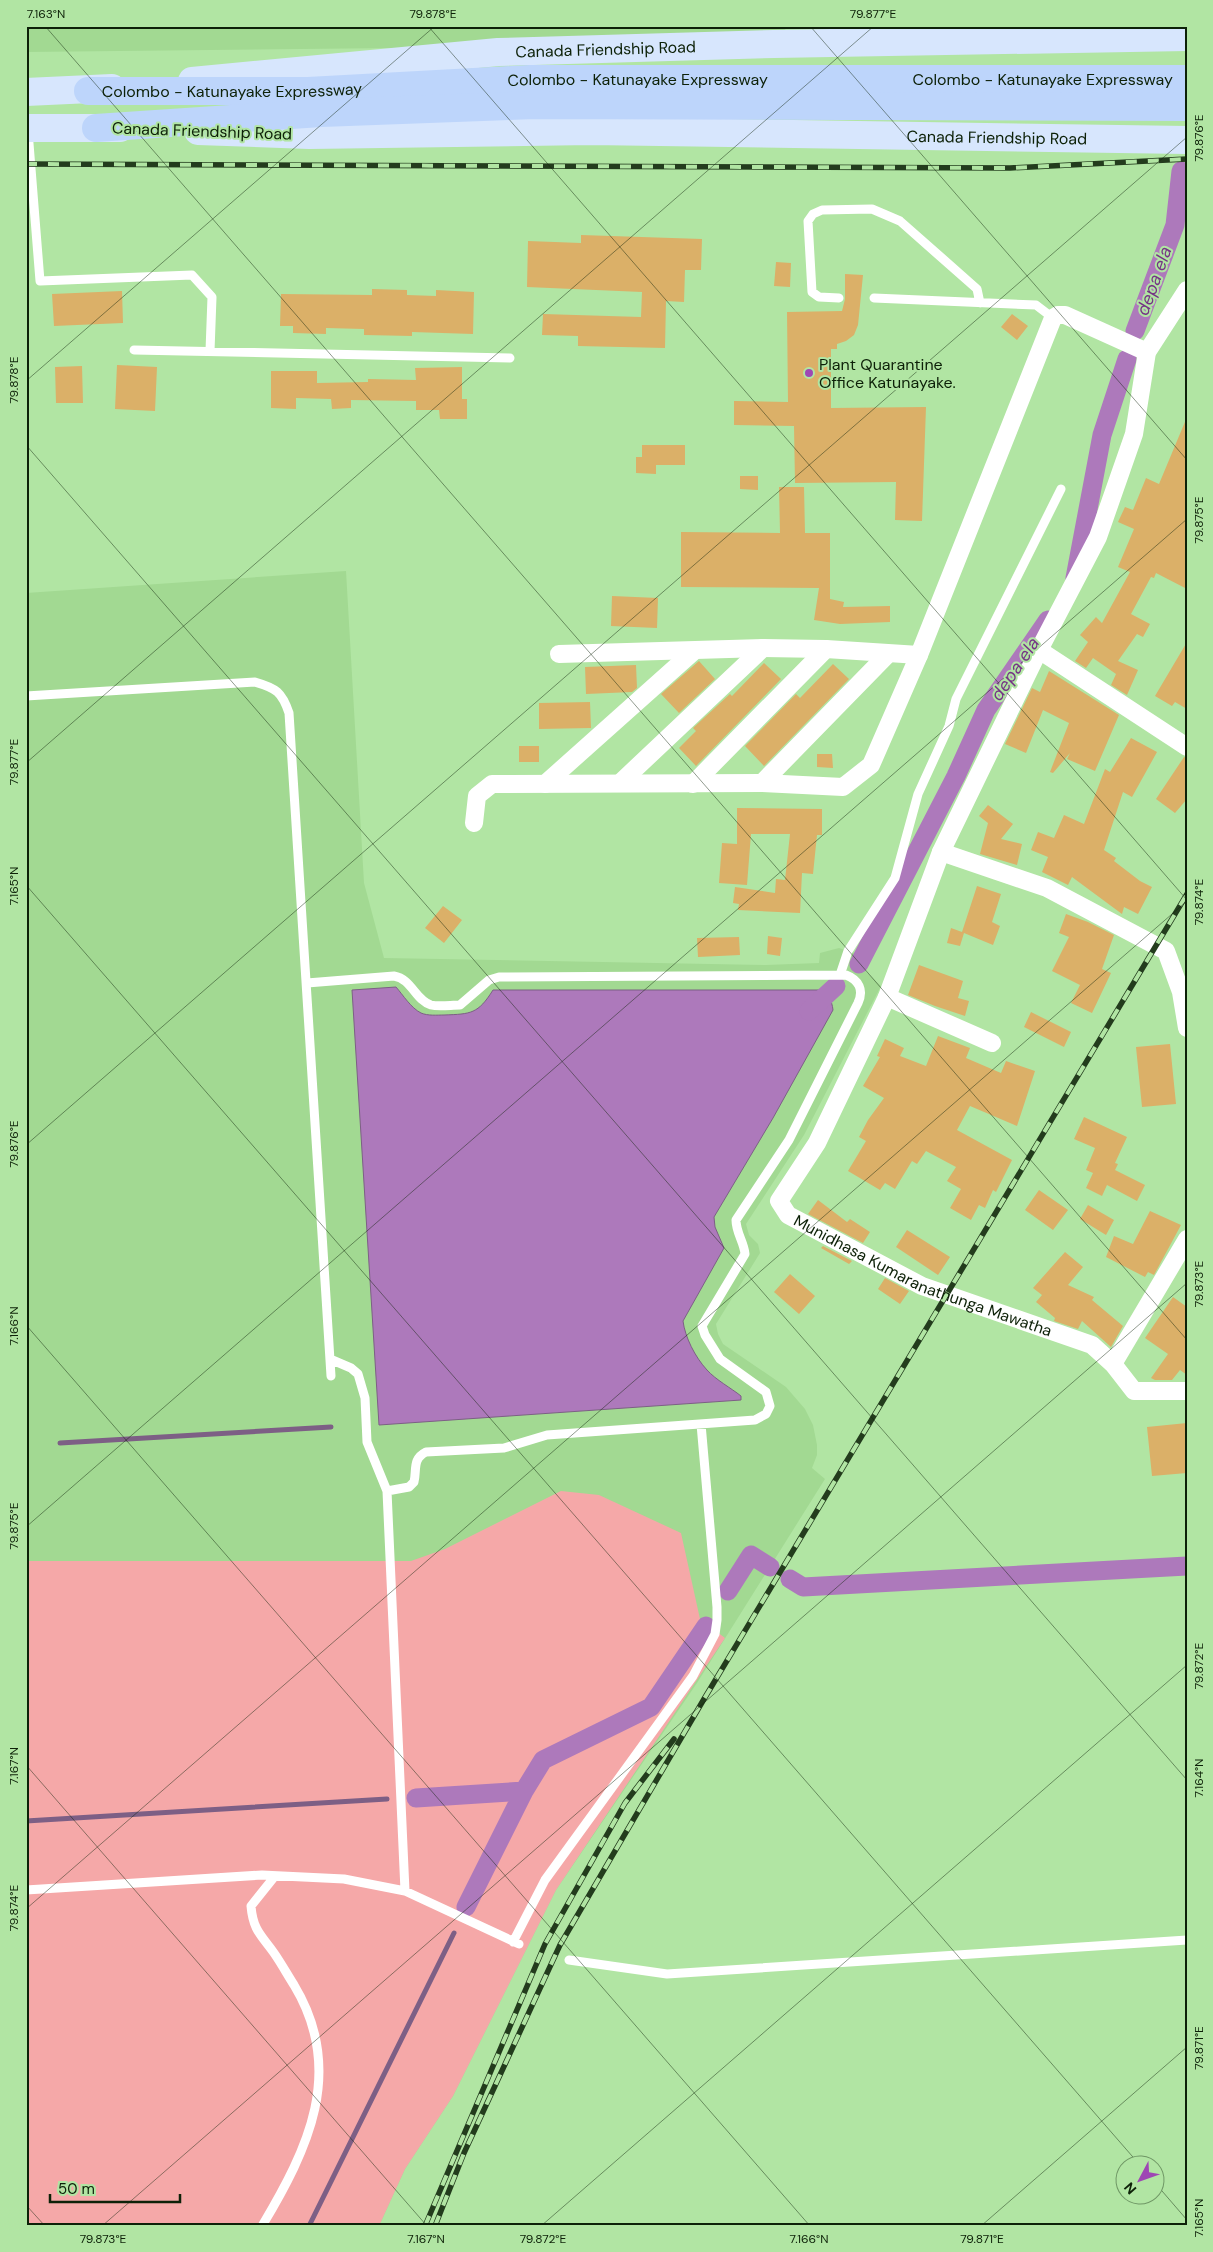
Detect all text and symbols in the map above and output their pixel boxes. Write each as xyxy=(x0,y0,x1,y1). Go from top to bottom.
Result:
text: 7.163°N xyxy=(27,6,65,22)
text: 79.878°E xyxy=(409,6,457,22)
text: 79.877°E xyxy=(850,6,896,22)
street label: Canada Friendship Road xyxy=(515,36,696,62)
street label: Colombo - Katunayake Expressway xyxy=(507,69,768,91)
street label: Colombo - Katunayake Expressway xyxy=(912,69,1173,90)
street label: Colombo - Katunayake Expressway xyxy=(102,78,363,102)
text: 79.876°E xyxy=(1191,114,1207,162)
street label: Canada Friendship Road xyxy=(112,117,292,145)
street label: Canada Friendship Road xyxy=(906,125,1087,149)
water label: depa ela xyxy=(1130,243,1178,319)
place label: Plant Quarantine Office Katunayake. xyxy=(819,354,956,393)
text: 79.878°E xyxy=(6,356,22,404)
marker: Plant Quarantine Office Katunayake. xyxy=(803,367,815,379)
text: 79.875°E xyxy=(1191,496,1207,543)
water label: depa ela xyxy=(985,632,1045,706)
text: 79.877°E xyxy=(6,739,22,785)
text: 7.165°N xyxy=(6,867,22,905)
text: 79.874°E xyxy=(1191,879,1207,925)
text: 79.876°E xyxy=(6,1120,22,1168)
street label: Munidhasa Kumaranathunga Mawatha xyxy=(790,1210,1055,1341)
text: 79.873°E xyxy=(1191,1260,1207,1307)
text: 7.166°N xyxy=(6,1306,22,1346)
text: 79.875°E xyxy=(6,1502,22,1549)
text: 79.872°E xyxy=(1191,1643,1207,1689)
text: 7.167°N xyxy=(6,1747,22,1785)
text: 7.164°N xyxy=(1191,1759,1207,1797)
text: 79.874°E xyxy=(6,1885,22,1931)
text: 79.871°E xyxy=(1191,2026,1207,2070)
north arrow xyxy=(1116,2154,1166,2204)
scale bar xyxy=(50,2172,180,2204)
text: 50 m xyxy=(58,2179,95,2199)
text: N xyxy=(1120,2179,1140,2198)
text: 7.165°N xyxy=(1191,2199,1207,2237)
text: 79.873°E xyxy=(80,2231,127,2247)
text: 7.167°N xyxy=(407,2231,445,2247)
text: 79.872°E xyxy=(520,2231,566,2247)
text: 7.166°N xyxy=(789,2231,829,2247)
text: 79.871°E xyxy=(960,2231,1004,2247)

